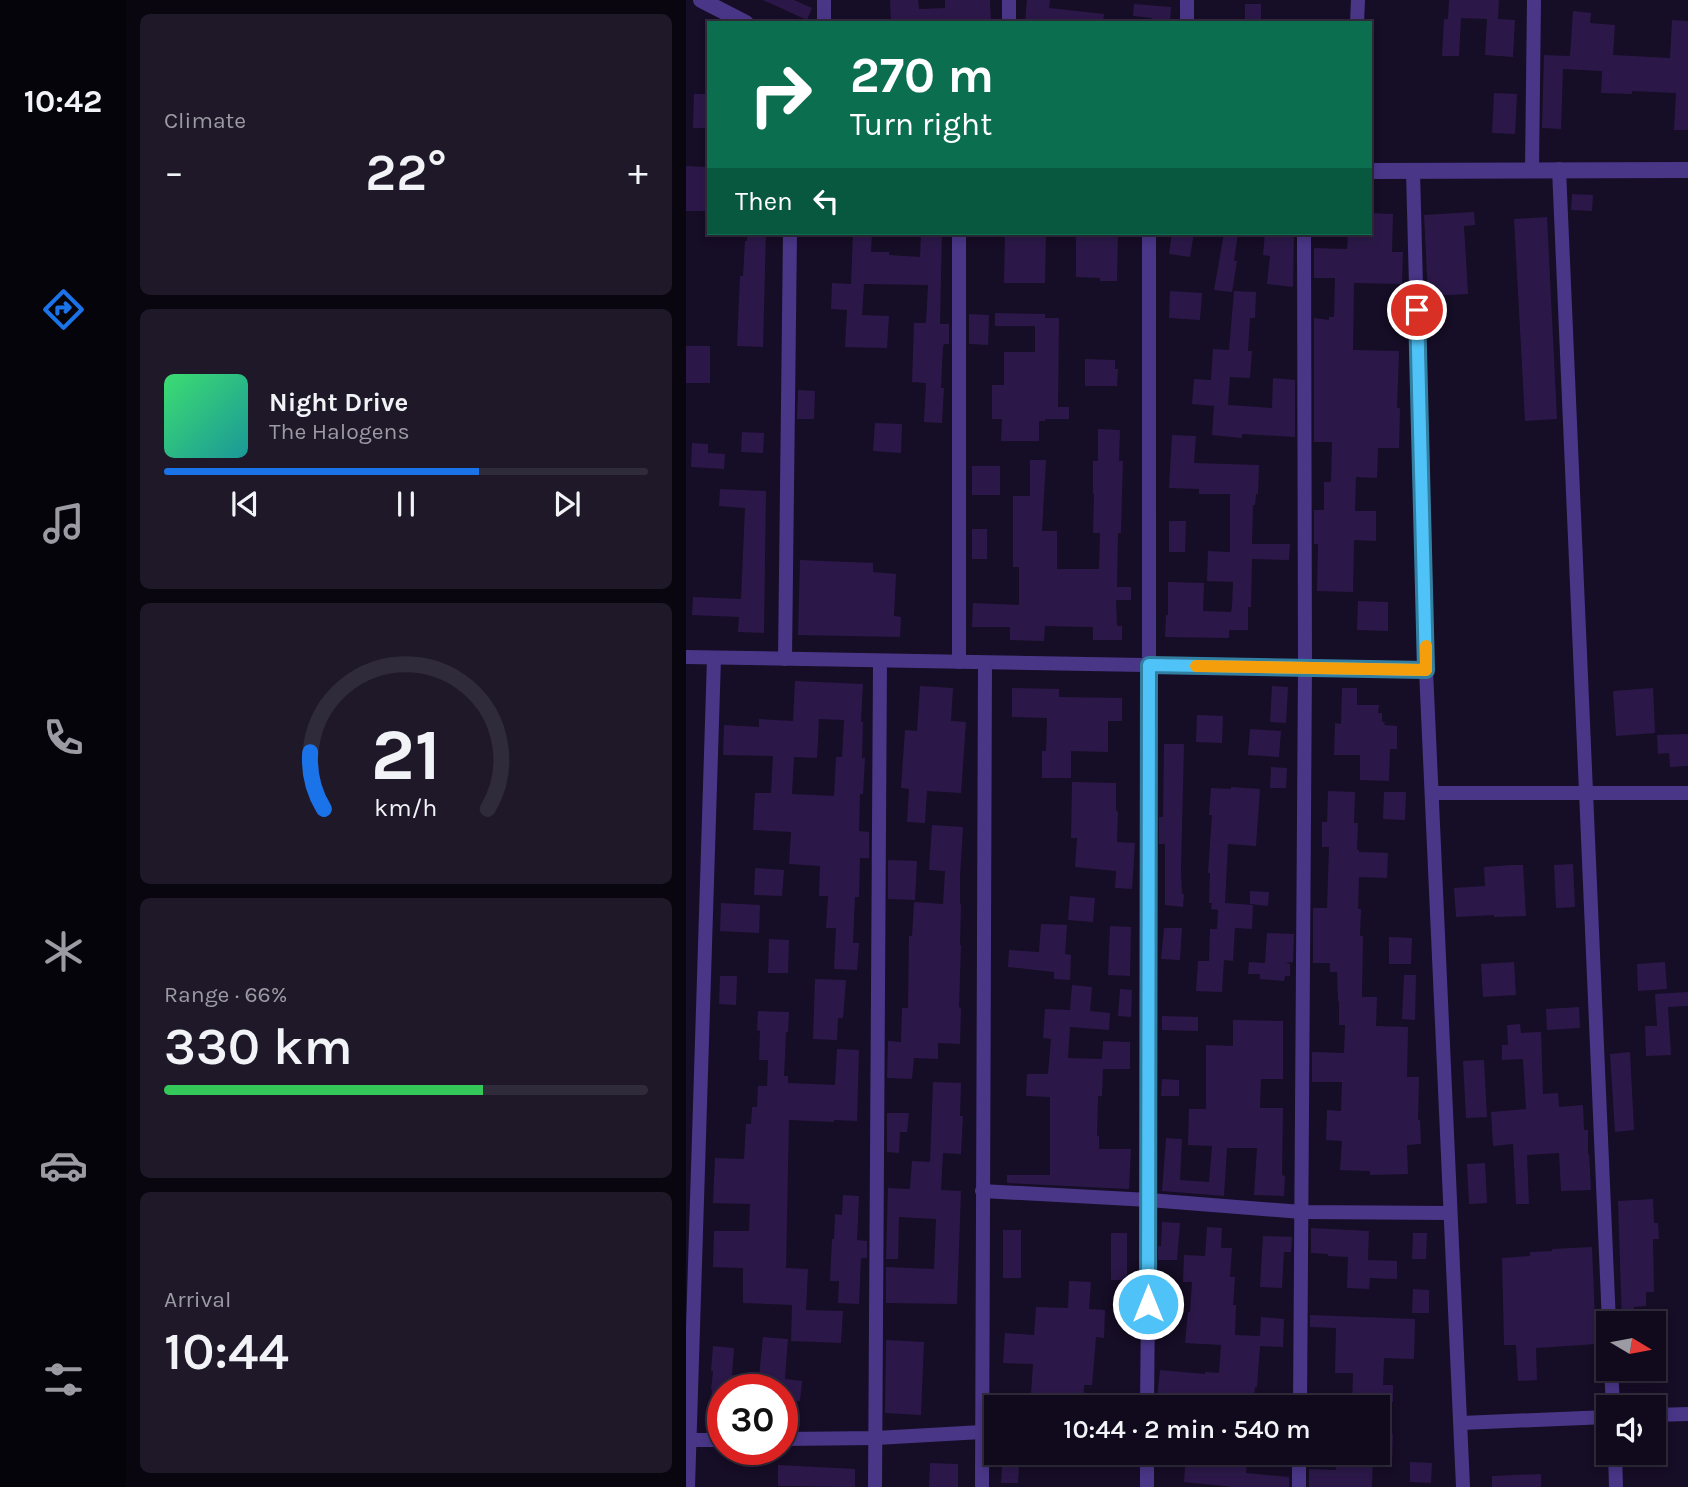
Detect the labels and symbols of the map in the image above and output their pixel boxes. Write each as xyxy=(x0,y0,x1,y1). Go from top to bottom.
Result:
pin xyxy=(1387,280,1447,340)
position arrow xyxy=(1111,1267,1185,1341)
north arrow xyxy=(1596,1311,1666,1381)
speed limit sign: 30 xyxy=(707,1374,798,1465)

